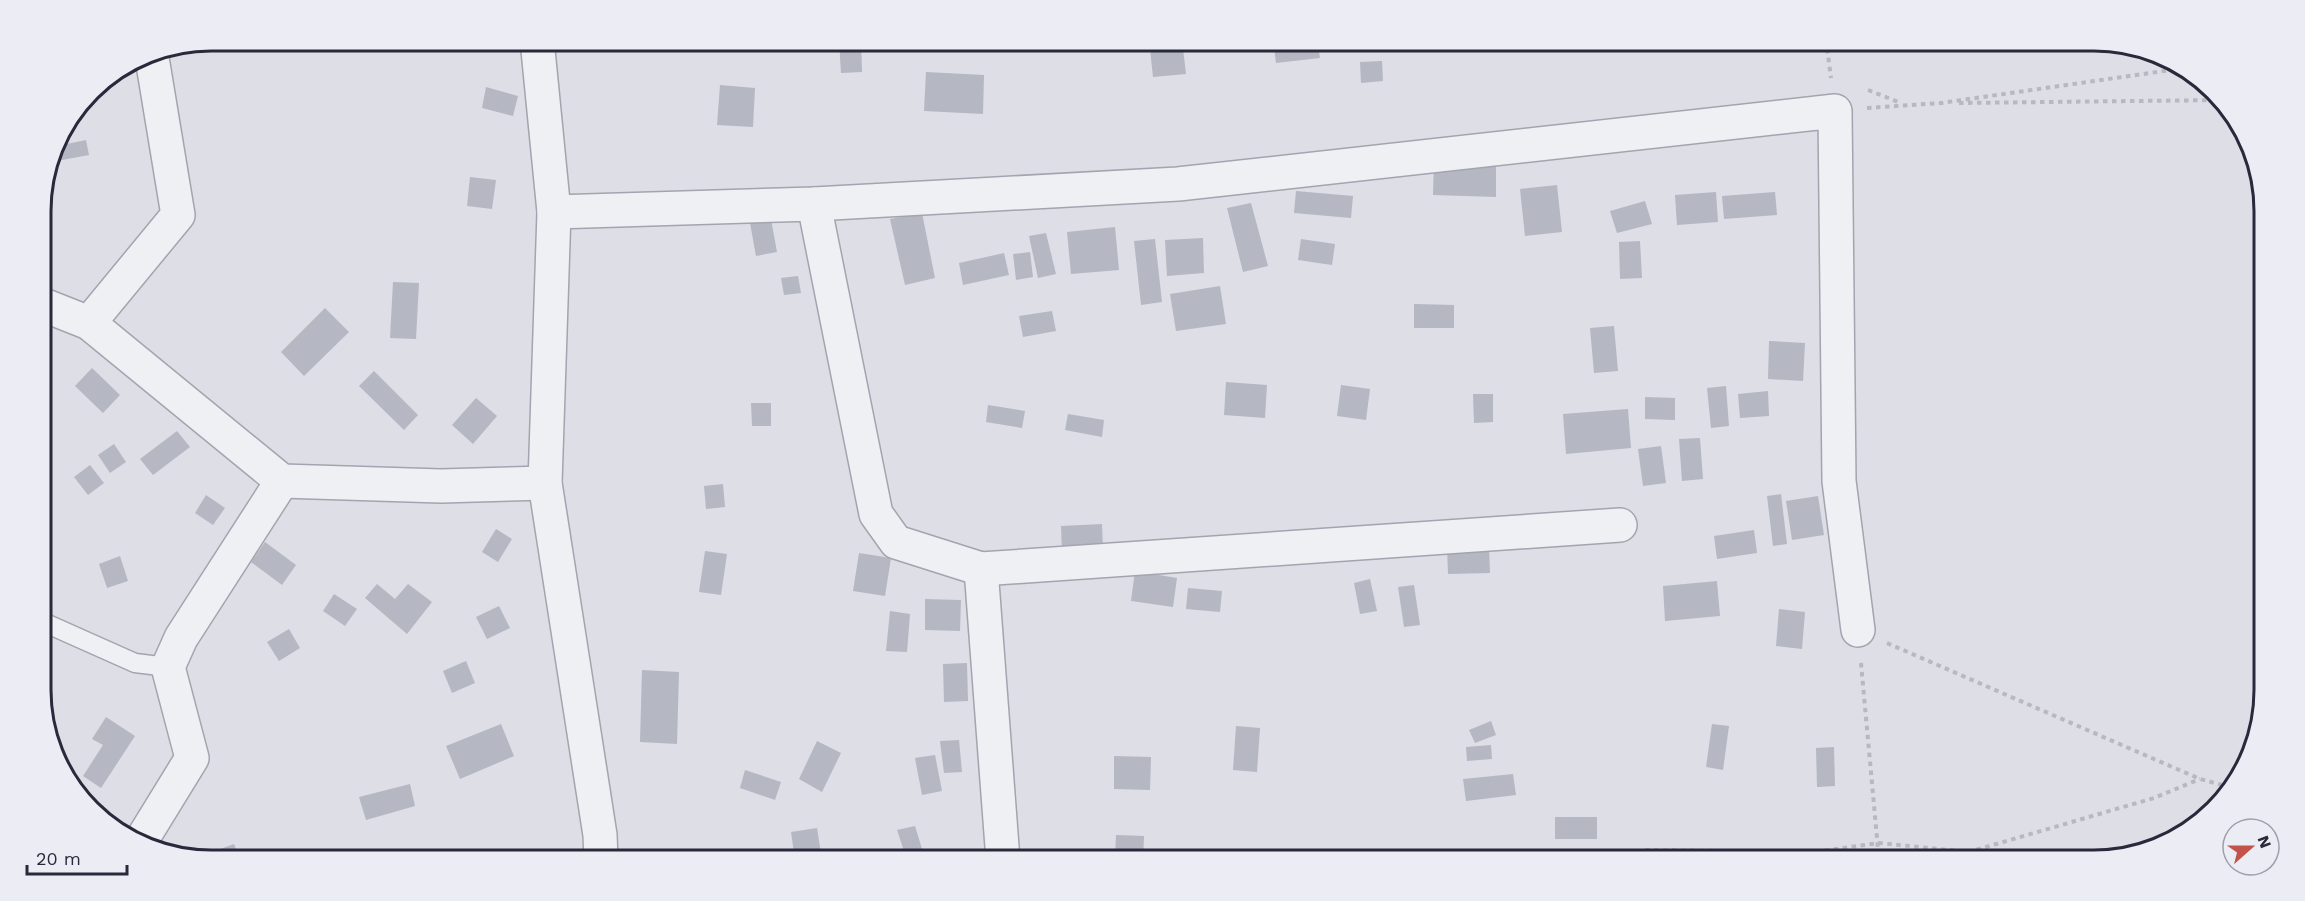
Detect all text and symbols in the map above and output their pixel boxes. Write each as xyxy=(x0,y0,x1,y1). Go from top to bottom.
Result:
north arrow xyxy=(2221,817,2281,877)
text: N xyxy=(2254,833,2276,851)
scale bar xyxy=(27,838,128,876)
text: 20 m xyxy=(36,848,81,869)

